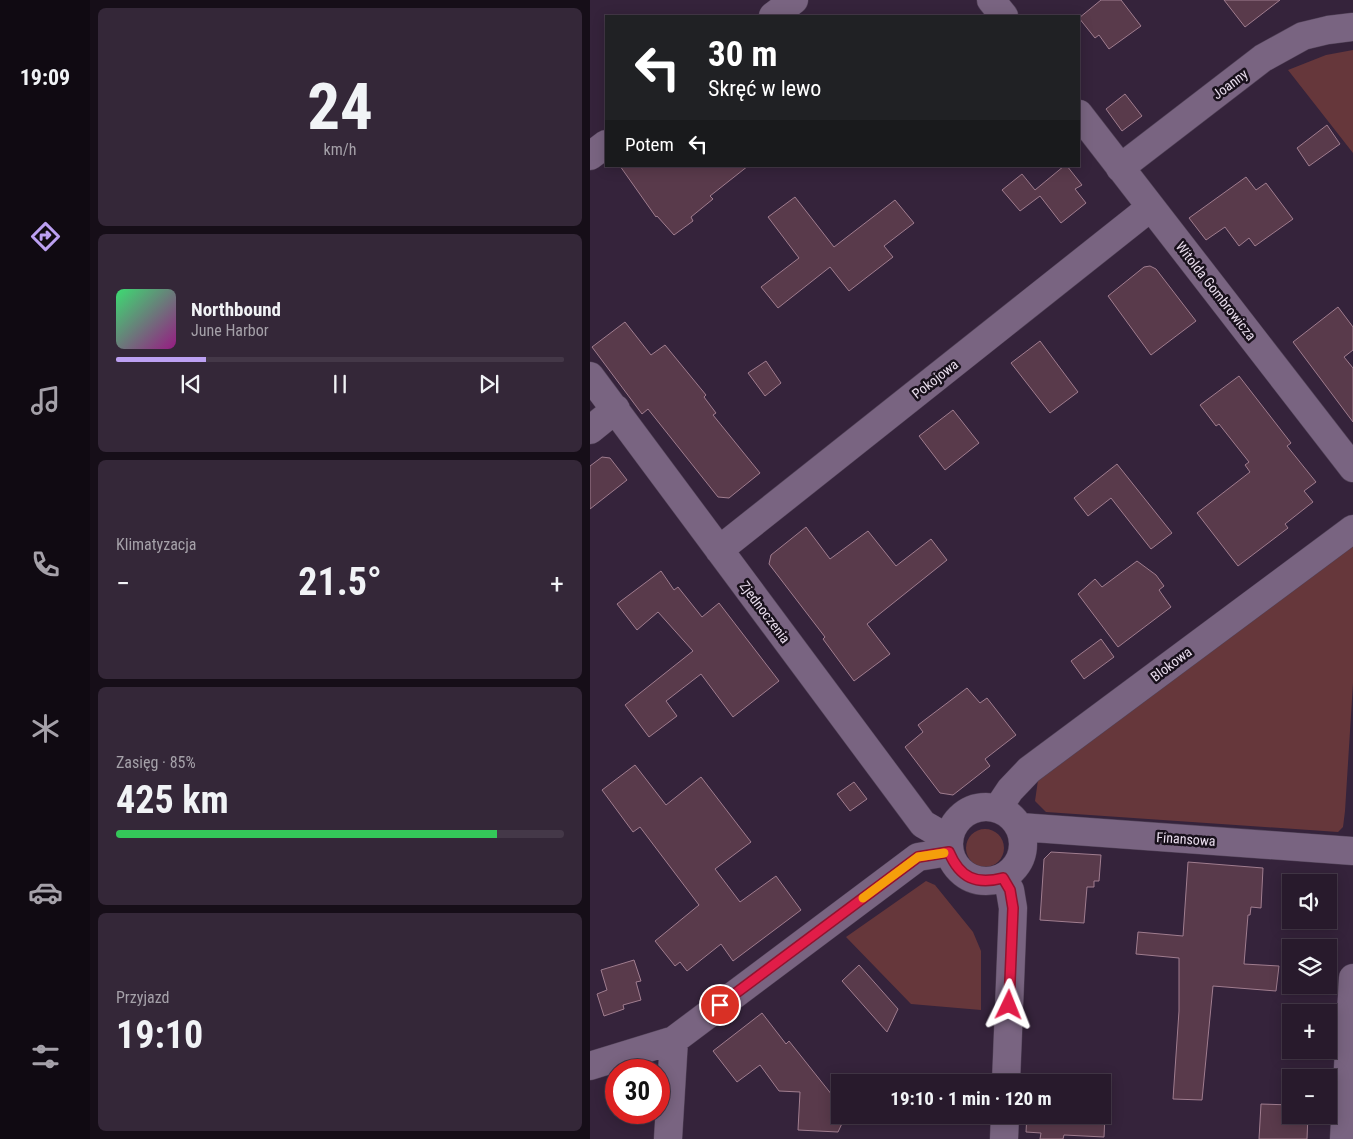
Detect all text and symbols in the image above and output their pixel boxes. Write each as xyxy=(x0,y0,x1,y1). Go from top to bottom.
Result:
text: 30 m xyxy=(708,34,777,75)
icon: left xyxy=(625,35,690,100)
text: 19:09 xyxy=(20,65,70,90)
street label: Joanny xyxy=(1209,66,1251,102)
text: 24 xyxy=(307,69,373,145)
text: Skręć w lewo xyxy=(708,76,821,101)
icon: left xyxy=(684,130,712,158)
text: Potem xyxy=(625,133,674,156)
text: km/h xyxy=(324,140,356,159)
icon: directions xyxy=(28,219,63,254)
street label: Witolda Gombrowicza xyxy=(1173,239,1259,343)
text: Northbound xyxy=(191,298,281,321)
text: June Harbor xyxy=(191,321,269,340)
street label: Pokojowa xyxy=(909,356,961,402)
icon: previous xyxy=(177,370,205,398)
icon: pause xyxy=(326,370,354,398)
icon: next xyxy=(475,370,503,398)
icon: music xyxy=(28,383,63,418)
text: Klimatyzacja xyxy=(116,535,197,554)
icon: phone xyxy=(28,547,63,582)
text: 21.5° xyxy=(298,560,382,604)
text: − xyxy=(116,567,130,600)
text: + xyxy=(550,567,564,600)
street label: Zjednoczenia xyxy=(736,578,794,646)
street label: Blokowa xyxy=(1147,643,1195,685)
icon: climate xyxy=(28,711,63,746)
text: Zasięg · 85% xyxy=(116,753,196,772)
text: 425 km xyxy=(116,778,229,822)
street label: Finansowa xyxy=(1156,829,1216,849)
map controls xyxy=(1282,874,1337,1124)
button: sound xyxy=(1282,874,1337,929)
icon: car xyxy=(28,875,63,910)
button: layers xyxy=(1282,939,1337,994)
position arrow xyxy=(982,978,1034,1030)
pin xyxy=(699,984,741,1026)
text: Przyjazd xyxy=(116,988,170,1007)
icon: arrive xyxy=(706,991,734,1019)
button: + xyxy=(1282,1004,1337,1059)
text: 19:10 xyxy=(116,1013,203,1057)
icon: filters xyxy=(28,1039,63,1074)
speed limit sign: 30 xyxy=(605,1059,670,1124)
button: − xyxy=(1282,1069,1337,1124)
text: 19:10 · 1 min · 120 m xyxy=(890,1087,1052,1110)

